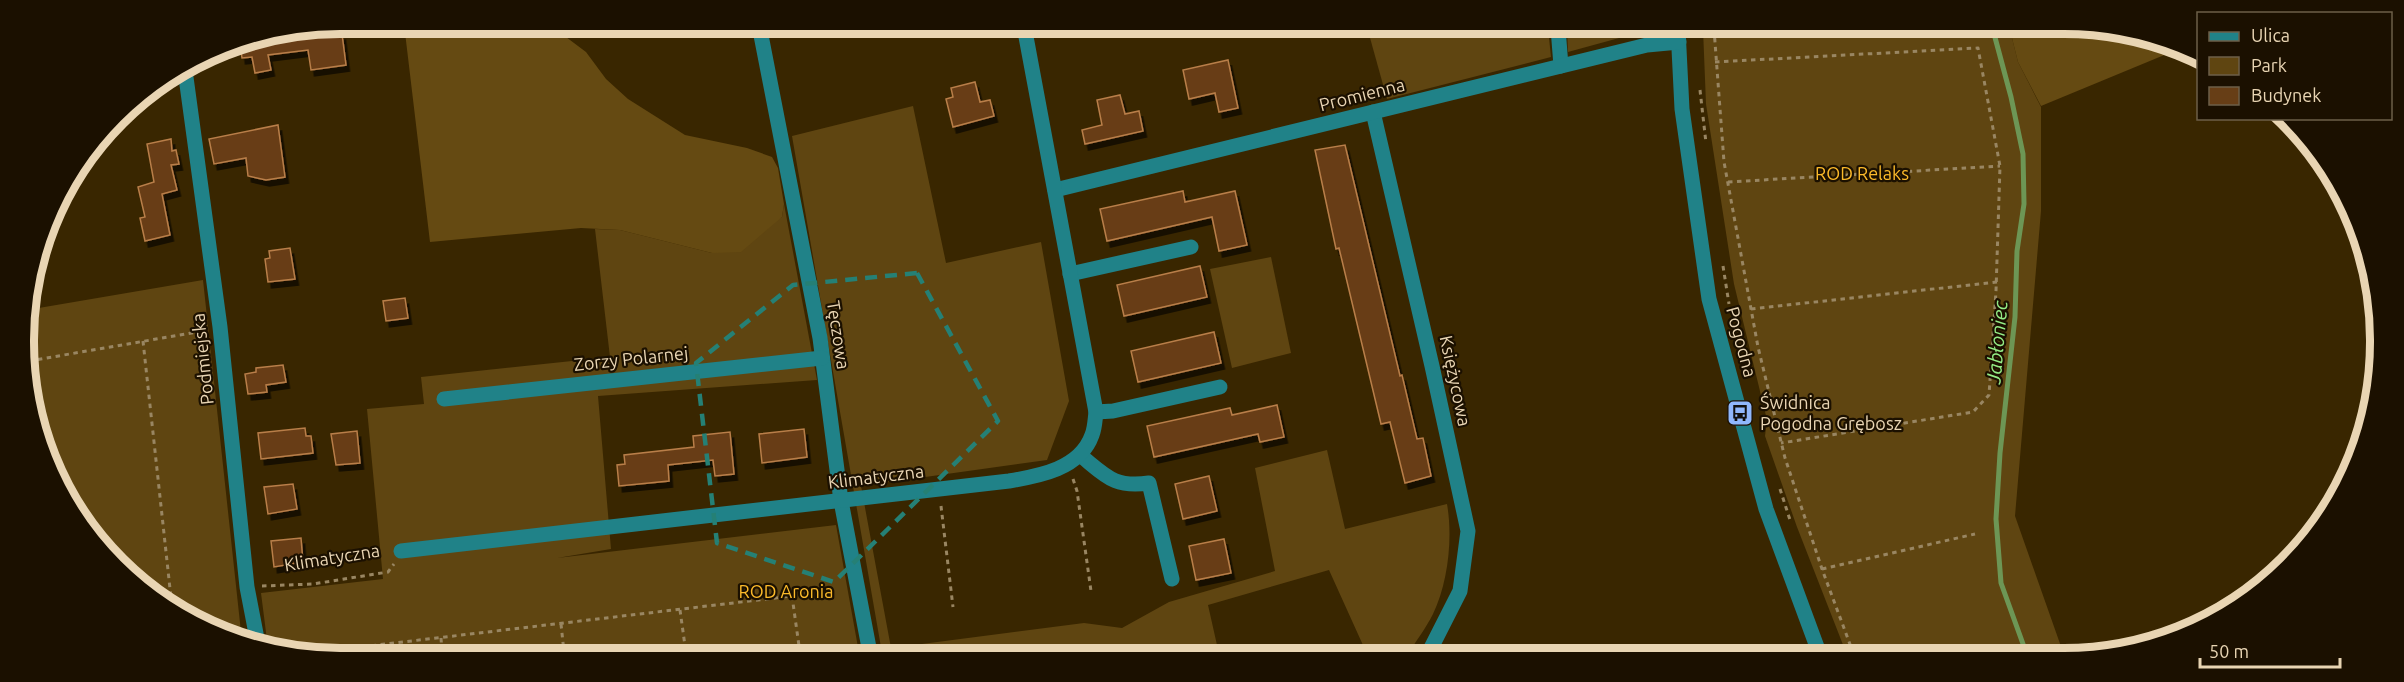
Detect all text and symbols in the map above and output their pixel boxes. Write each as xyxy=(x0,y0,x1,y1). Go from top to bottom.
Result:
legend xyxy=(2197,12,2392,120)
text: Ulica xyxy=(2251,25,2290,45)
text: Park xyxy=(2251,55,2287,75)
street label: Promienna xyxy=(1317,74,1407,114)
text: Budynek xyxy=(2251,85,2321,105)
park label: ROD Relaks xyxy=(1815,163,1909,183)
street label: Tęczowa xyxy=(824,299,854,371)
water label: Jabłoniec xyxy=(1981,299,2012,385)
street label: Pogodna xyxy=(1723,304,1761,379)
street label: Podmiejska xyxy=(187,312,217,406)
street label: Księżycowa xyxy=(1437,334,1475,428)
street label: Zorzy Polarnej xyxy=(573,342,689,374)
place label: Świdnica Pogodna Grębosz xyxy=(1760,391,1902,433)
bus stop icon: Świdnica Pogodna Grębosz xyxy=(1725,398,1755,428)
street label: Klimatyczna xyxy=(827,460,925,492)
street label: Klimatyczna xyxy=(282,540,381,574)
park label: ROD Aronia xyxy=(739,581,833,601)
scale bar xyxy=(2200,631,2340,669)
text: 50 m xyxy=(2209,641,2249,661)

